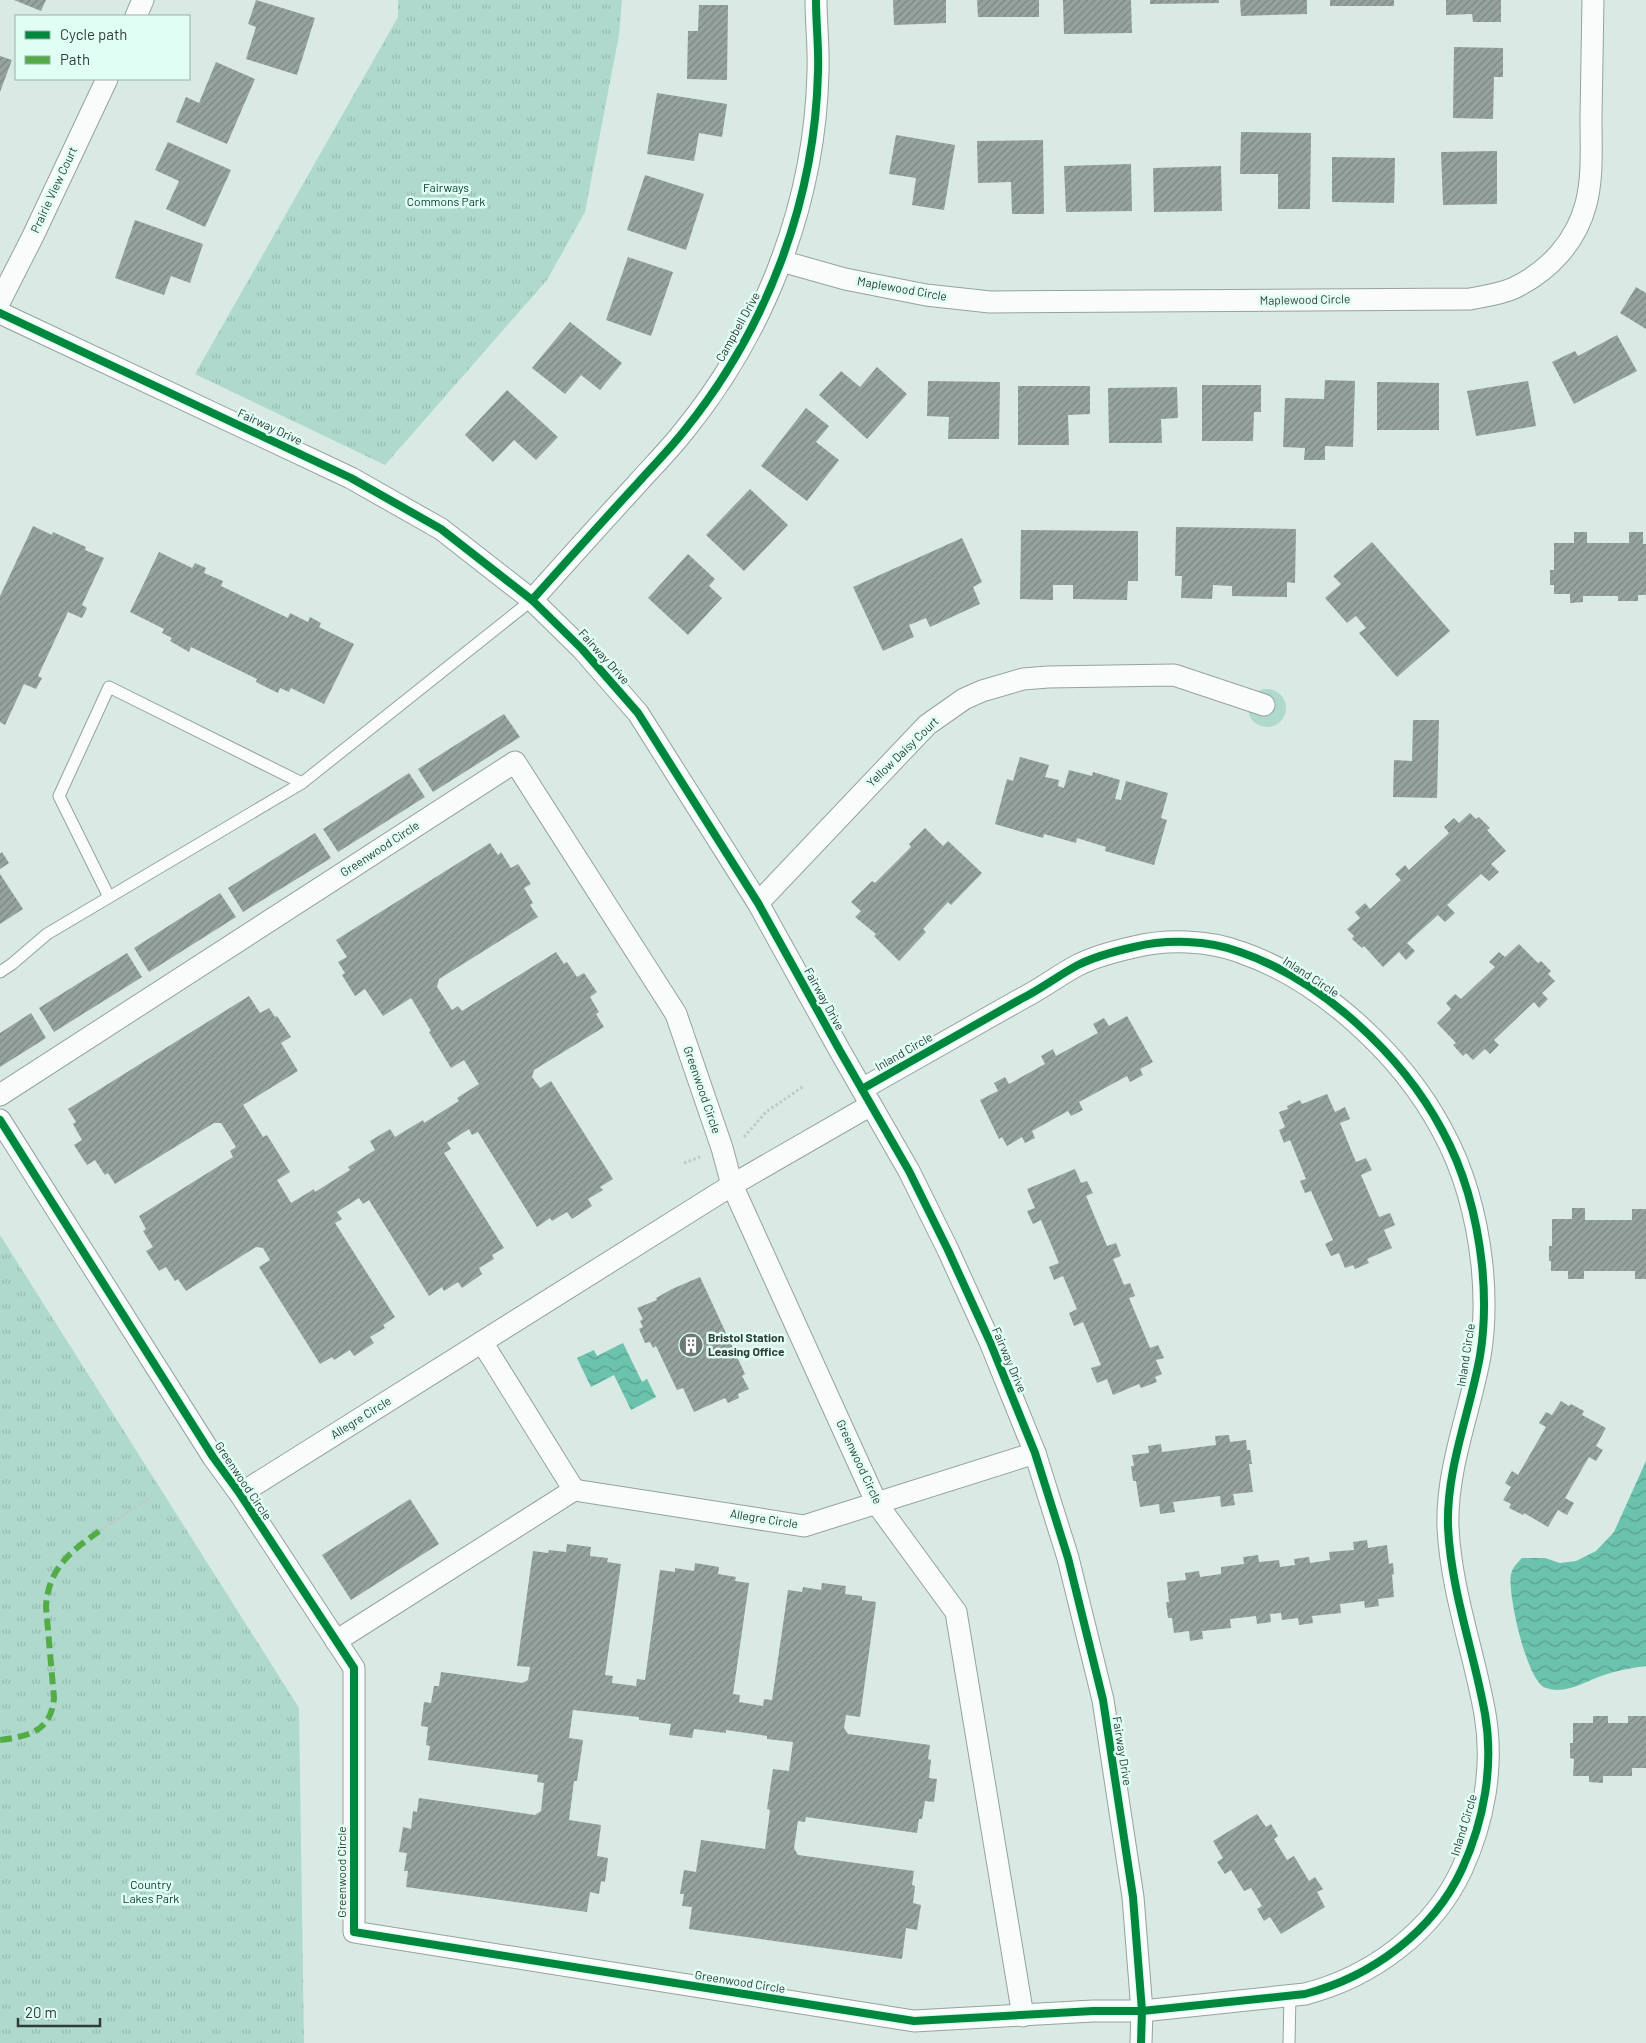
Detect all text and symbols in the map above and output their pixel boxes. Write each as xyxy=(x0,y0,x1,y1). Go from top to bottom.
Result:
legend xyxy=(15,15,190,80)
text: Cycle path xyxy=(60,25,127,43)
text: Path xyxy=(60,50,90,68)
street label: Prairie View Court xyxy=(27,144,79,235)
park label: Fairways Commons Park xyxy=(407,180,485,208)
street label: Maplewood Circle xyxy=(856,273,948,303)
street label: Campbell Drive xyxy=(712,289,762,364)
street label: Maplewood Circle xyxy=(1259,291,1351,307)
street label: Fairway Drive xyxy=(236,405,305,447)
street label: Fairway Drive xyxy=(576,626,633,687)
street label: Yellow Daisy Court xyxy=(864,713,941,789)
street label: Greenwood Circle xyxy=(337,817,422,879)
street label: Inland Circle xyxy=(1281,953,1342,999)
street label: Fairway Drive xyxy=(802,965,848,1032)
street label: Inland Circle xyxy=(872,1029,935,1073)
street label: Greenwood Circle xyxy=(681,1044,724,1135)
street label: Inland Circle xyxy=(1453,1322,1477,1387)
street label: Fairway Drive xyxy=(990,1325,1030,1394)
place label: Bristol Station Leasing Office xyxy=(708,1330,785,1358)
building icon: Bristol Station Leasing Office xyxy=(678,1332,704,1358)
street label: Allegre Circle xyxy=(328,1393,393,1441)
street label: Greenwood Circle xyxy=(834,1417,886,1506)
street label: Greenwood Circle xyxy=(212,1439,275,1522)
street label: Allegre Circle xyxy=(729,1506,799,1530)
street label: Fairway Drive xyxy=(1111,1715,1135,1786)
street label: Inland Circle xyxy=(1447,1792,1479,1857)
street label: Greenwood Circle xyxy=(334,1826,348,1918)
park label: Country Lakes Park xyxy=(123,1877,179,1905)
street label: Greenwood Circle xyxy=(694,1967,786,1995)
scale bar xyxy=(18,1996,100,2028)
text: 20 m xyxy=(25,2003,57,2021)

